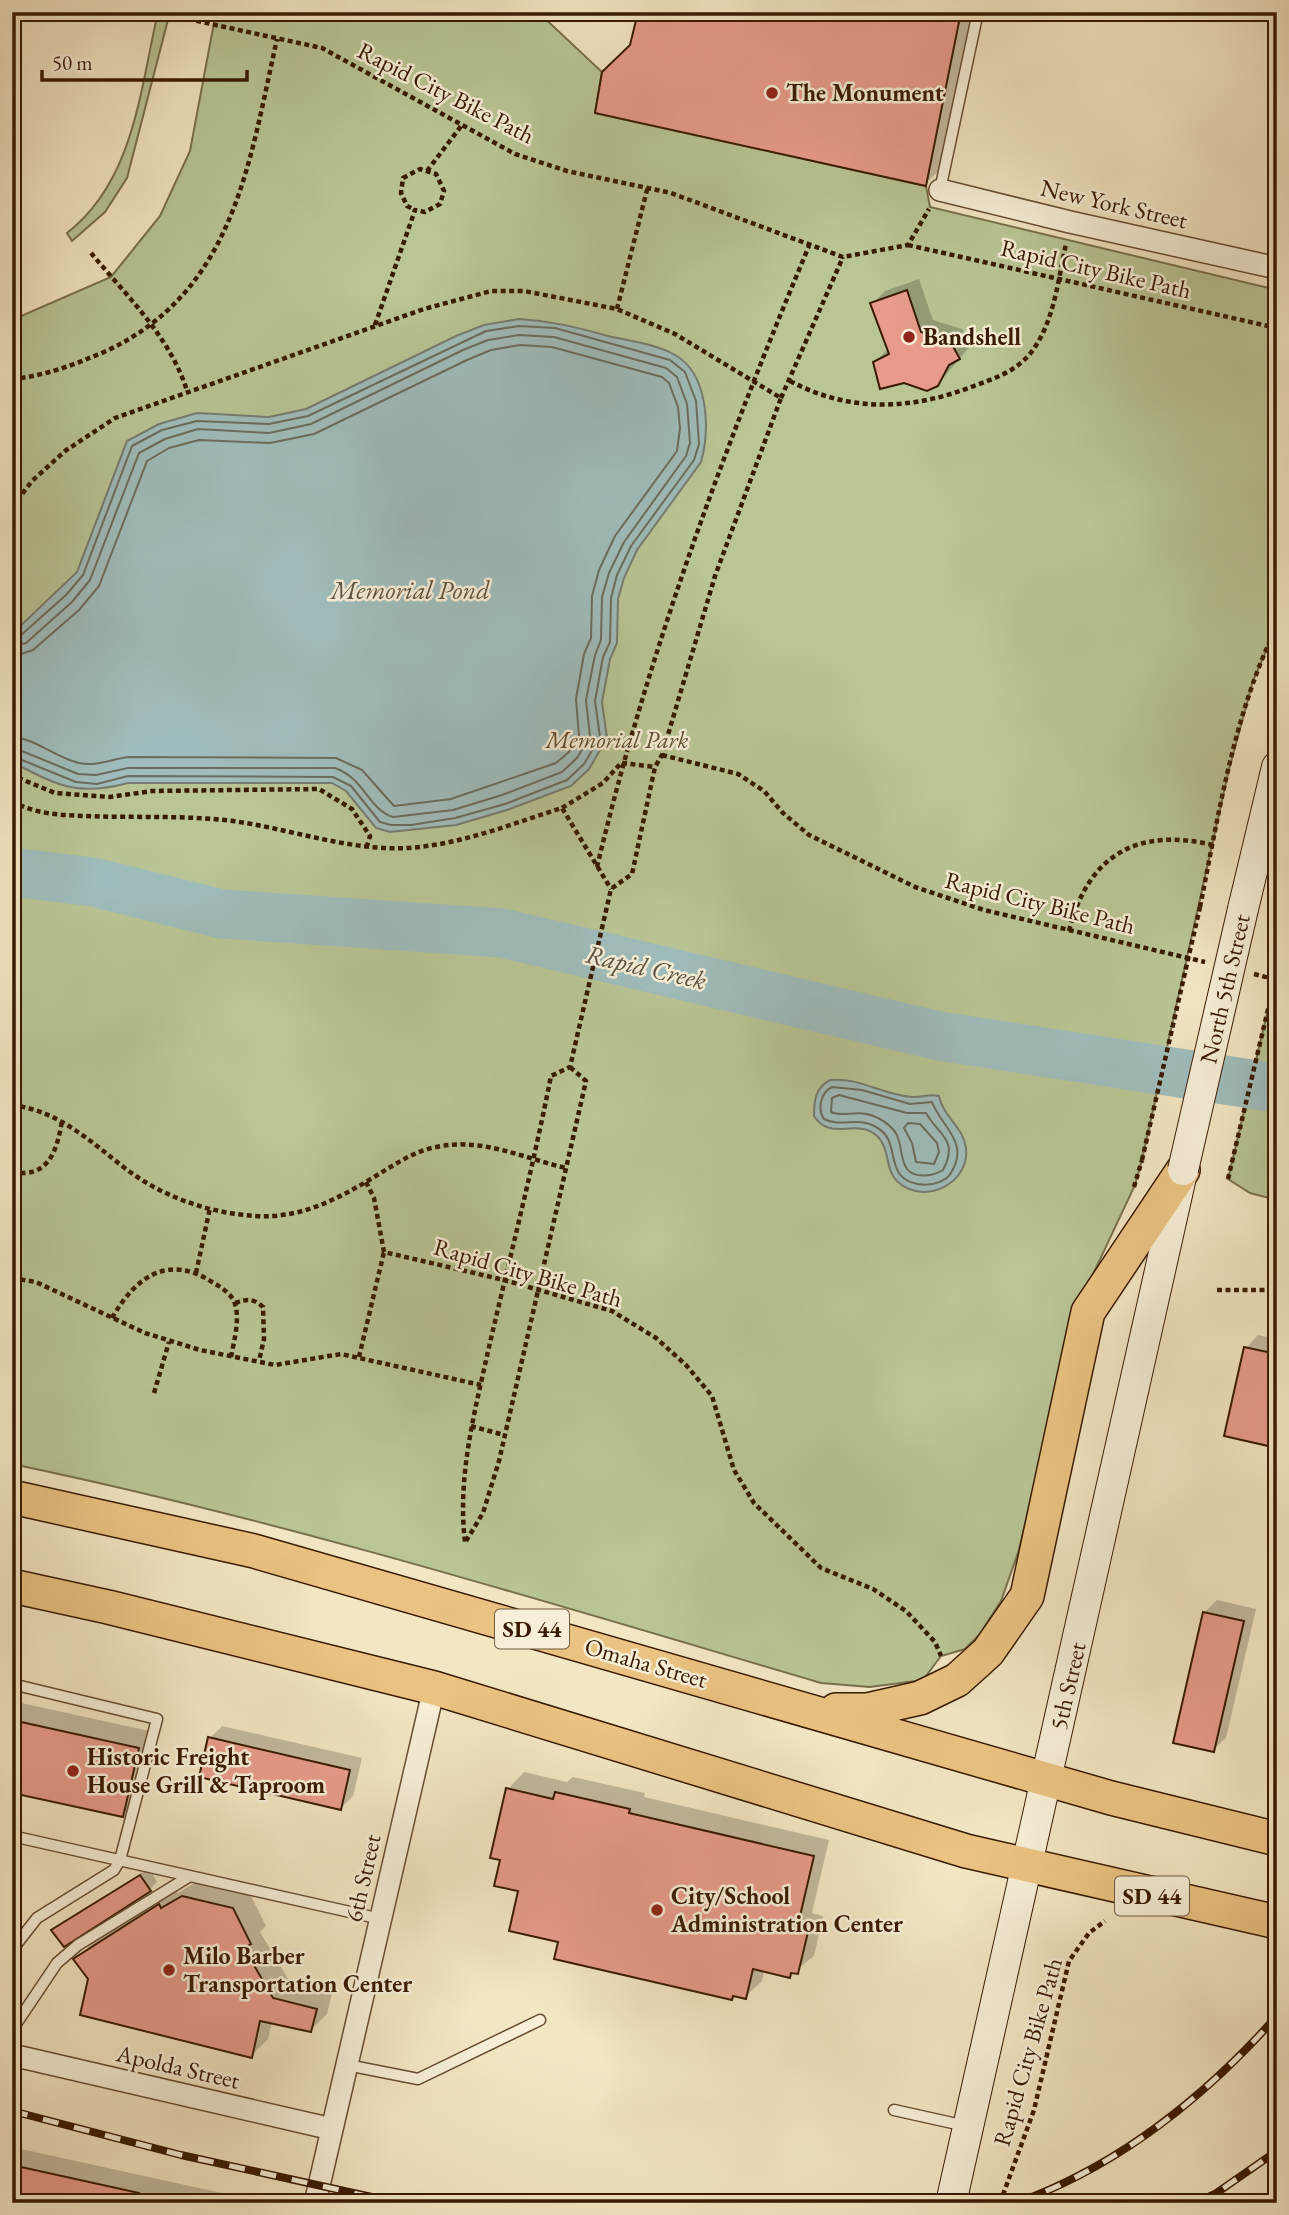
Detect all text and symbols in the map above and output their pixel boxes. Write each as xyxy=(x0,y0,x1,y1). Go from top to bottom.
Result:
street label: Rapid City Bike Path xyxy=(352,35,540,151)
scale bar xyxy=(42,38,247,82)
text: 50 m xyxy=(52,49,93,76)
place label: The Monument xyxy=(786,77,944,108)
marker: The Monument xyxy=(764,85,780,101)
street label: New York Street xyxy=(1038,172,1191,236)
street label: Rapid City Bike Path xyxy=(998,232,1194,306)
place label: Bandshell xyxy=(923,321,1021,352)
marker: Bandshell xyxy=(901,329,917,345)
water label: Memorial Pond xyxy=(328,573,490,607)
park label: Memorial Park xyxy=(544,724,689,755)
street label: Rapid City Bike Path xyxy=(942,864,1138,941)
street label: North 5th Street xyxy=(1192,911,1257,1067)
water label: Rapid Creek xyxy=(582,937,710,997)
street label: Rapid City Bike Path xyxy=(430,1231,626,1314)
road number: SD 44 xyxy=(495,1610,569,1648)
street label: Omaha Street xyxy=(581,1630,711,1695)
street label: 5th Street xyxy=(1042,1639,1093,1733)
place label: Historic Freight House Grill & Taproom xyxy=(87,1741,325,1800)
marker: Historic Freight House Grill & Taproom xyxy=(65,1763,81,1779)
street label: 6th Street xyxy=(337,1831,388,1925)
road number: SD 44 xyxy=(1115,1876,1189,1915)
place label: City/School Administration Center xyxy=(670,1880,903,1939)
marker: City/School Administration Center xyxy=(649,1902,665,1918)
place label: Milo Barber Transportation Center xyxy=(183,1940,412,1999)
street label: Rapid City Bike Path xyxy=(986,1954,1069,2150)
marker: Milo Barber Transportation Center xyxy=(161,1962,177,1978)
street label: Apolda Street xyxy=(112,2037,243,2096)

